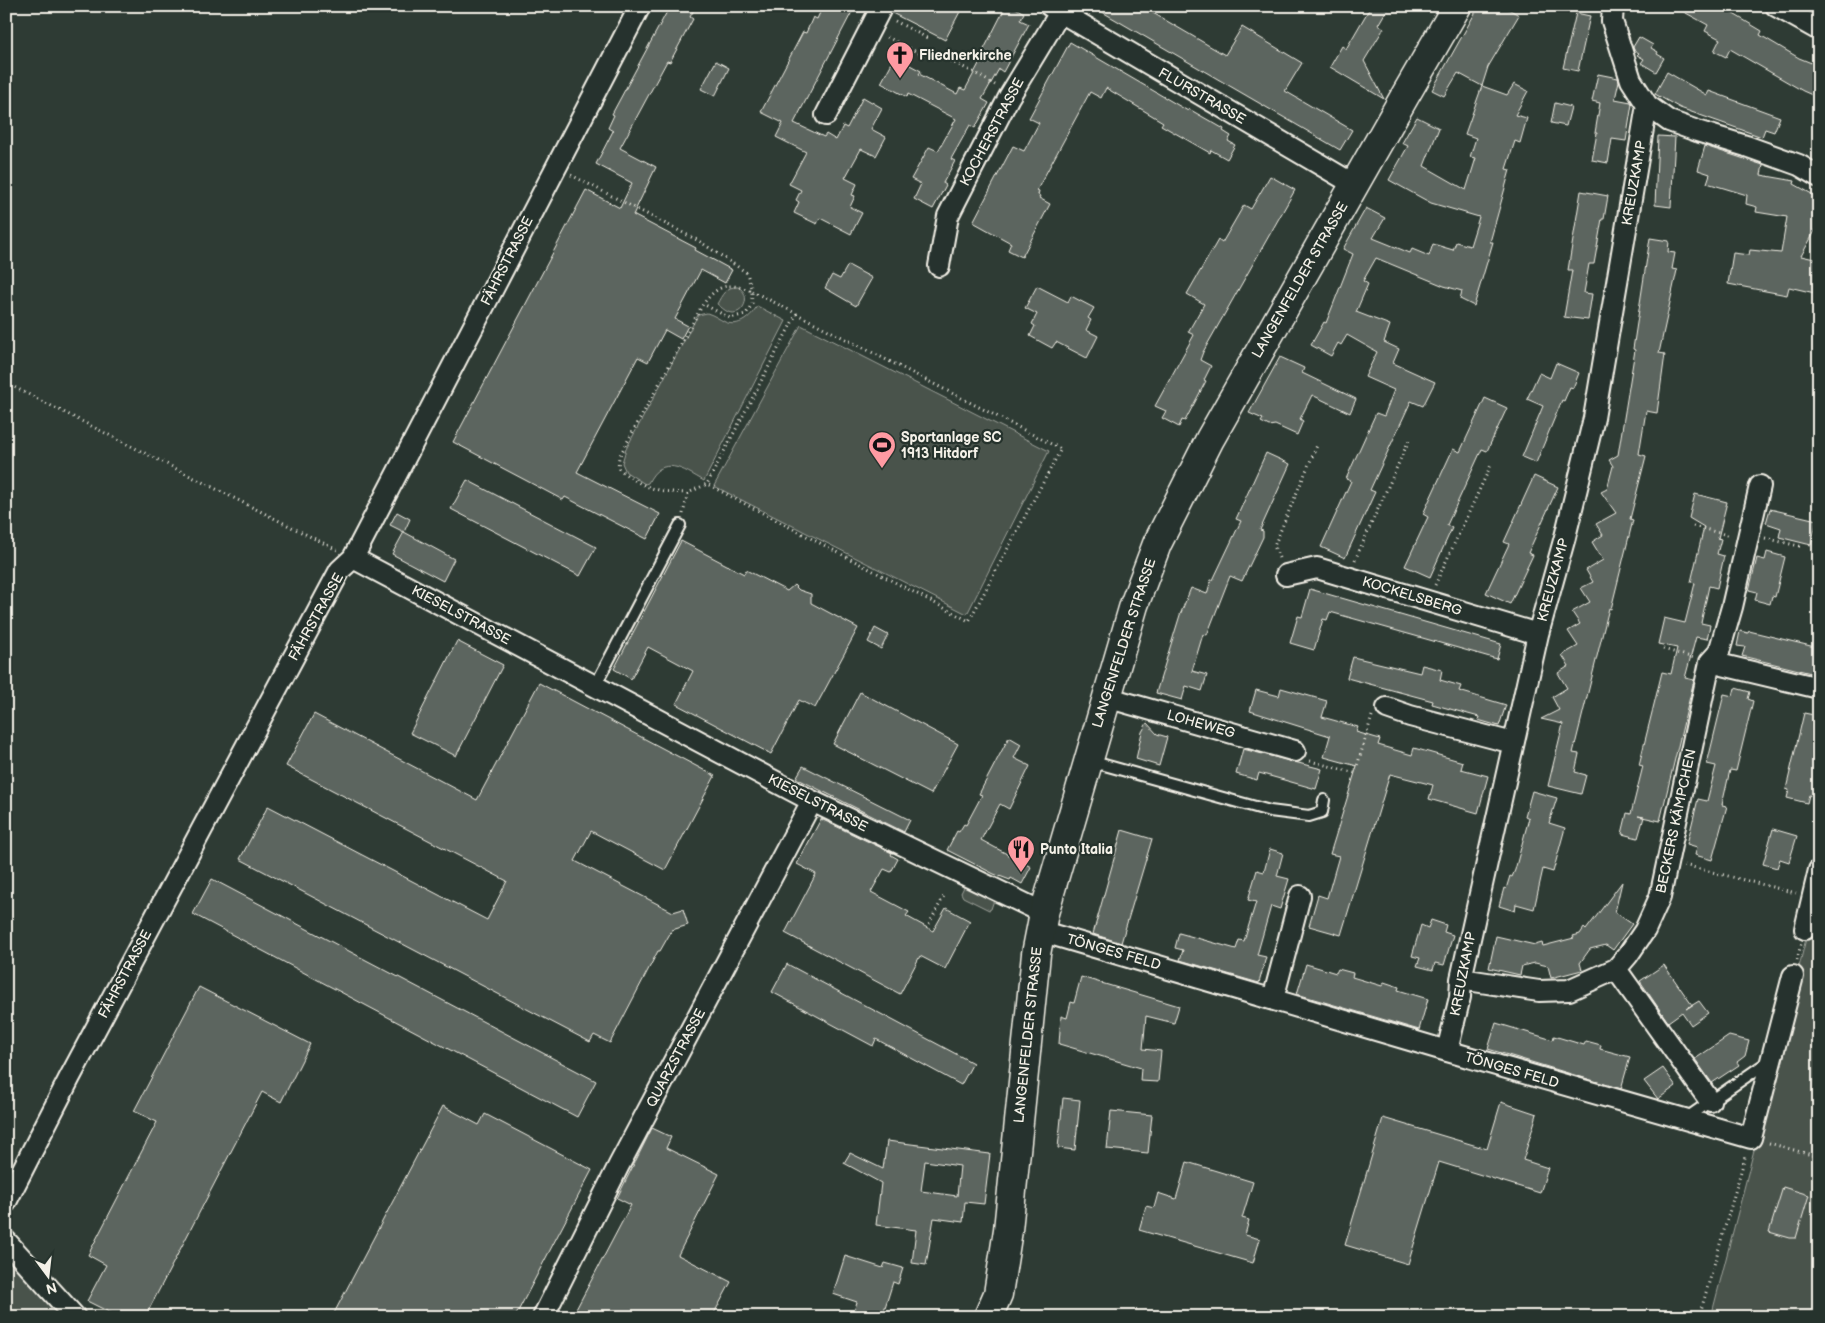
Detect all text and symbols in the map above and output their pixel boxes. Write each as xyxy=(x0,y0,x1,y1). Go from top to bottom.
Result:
church icon: Fliednerkirche xyxy=(885,40,915,79)
place label: Fliednerkirche xyxy=(919,47,1011,64)
street label: FLURSTRASSE xyxy=(1155,64,1249,128)
street label: KOCHERSTRASSE xyxy=(956,75,1028,189)
street label: KREUZKAMP xyxy=(1618,139,1650,227)
street label: LANGENFELDER STRASSE xyxy=(1248,199,1352,361)
street label: FÄHRSTRASSE xyxy=(477,214,537,308)
place label: Sportanlage SC 1913 Hitdorf xyxy=(901,429,1001,462)
sports icon: Sportanlage SC 1913 Hitdorf xyxy=(867,430,897,469)
street label: KREUZKAMP xyxy=(1534,536,1572,624)
street label: LANGENFELDER STRASSE xyxy=(1089,556,1159,730)
street label: FÄHRSTRASSE xyxy=(285,570,347,664)
street label: KOCKELSBERG xyxy=(1360,573,1464,619)
street label: KIESELSTRASSE xyxy=(409,582,513,648)
street label: LOHEWEG xyxy=(1165,706,1238,742)
street label: BECKERS KÄMPCHEN xyxy=(1652,747,1700,895)
street label: KIESELSTRASSE xyxy=(765,771,871,835)
restaurant icon: Punto Italia xyxy=(1006,834,1036,873)
place label: Punto Italia xyxy=(1040,841,1113,858)
street label: FÄHRSTRASSE xyxy=(95,927,155,1021)
street label: TÖNGES FELD xyxy=(1065,929,1163,974)
street label: KREUZKAMP xyxy=(1446,930,1480,1018)
street label: LANGENFELDER STRASSE xyxy=(1010,946,1046,1124)
street label: QUARZSTRASSE xyxy=(643,1006,709,1110)
street label: TÖNGES FELD xyxy=(1463,1047,1561,1092)
north arrow xyxy=(22,1250,72,1300)
text: N xyxy=(44,1279,59,1298)

